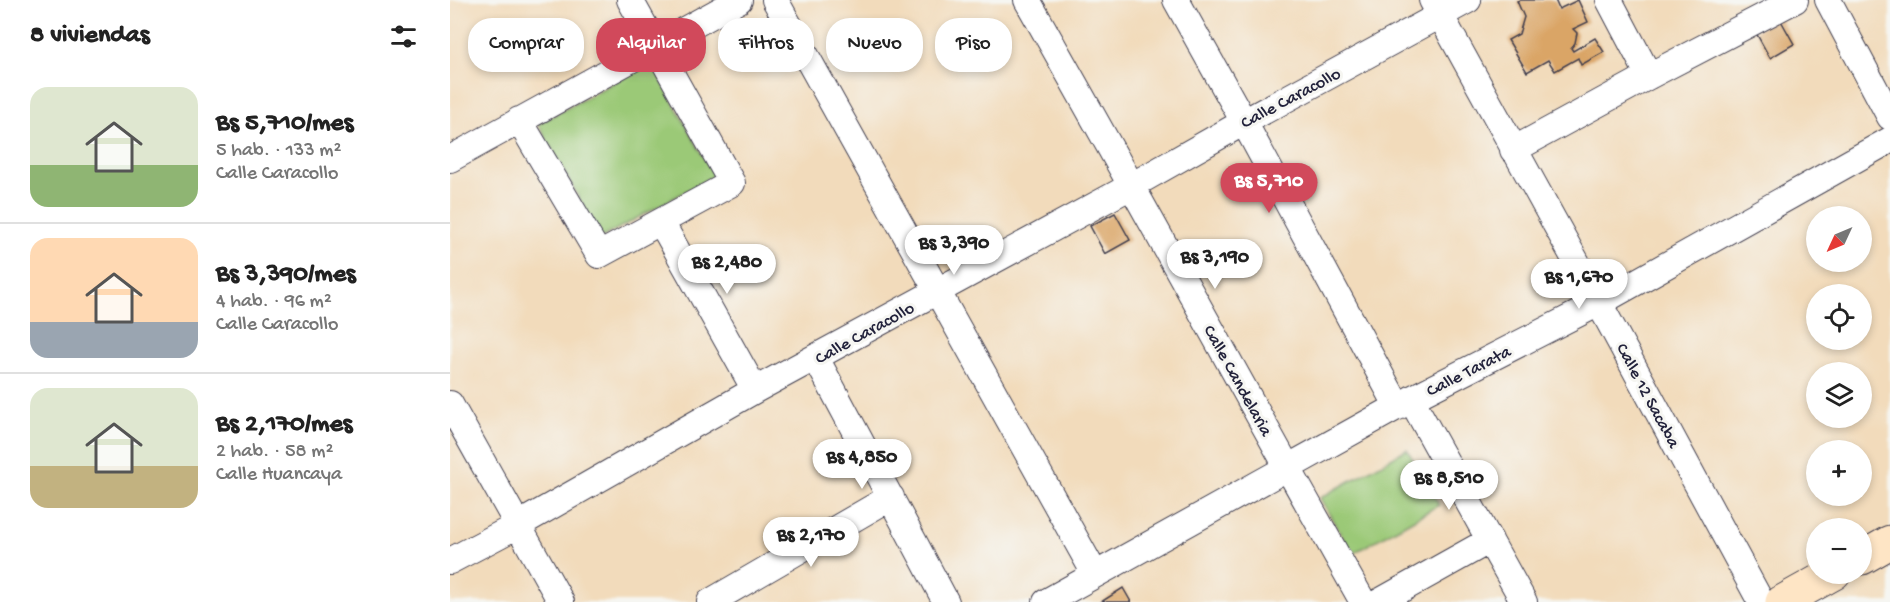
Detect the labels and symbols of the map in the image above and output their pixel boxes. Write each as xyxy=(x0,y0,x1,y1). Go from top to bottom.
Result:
street label: Calle Caracollo xyxy=(1238,64,1345,134)
pin: Bs 5,710 xyxy=(1207,163,1331,214)
north arrow xyxy=(1806,206,1872,272)
pin: Bs 3,390 xyxy=(892,225,1016,276)
pin: Bs 3,190 xyxy=(1153,239,1277,290)
pin: Bs 2,480 xyxy=(665,244,789,295)
pin: Bs 1,670 xyxy=(1517,259,1641,310)
street label: Calle Caracollo xyxy=(812,298,918,370)
street label: Calle Candelaria xyxy=(1198,322,1276,441)
street label: Calle 12 Sacaba xyxy=(1610,340,1684,453)
street label: Calle Tarata xyxy=(1423,342,1516,402)
pin: Bs 4,850 xyxy=(800,439,924,490)
pin: Bs 8,510 xyxy=(1387,460,1511,511)
pin: Bs 2,170 xyxy=(749,517,873,568)

